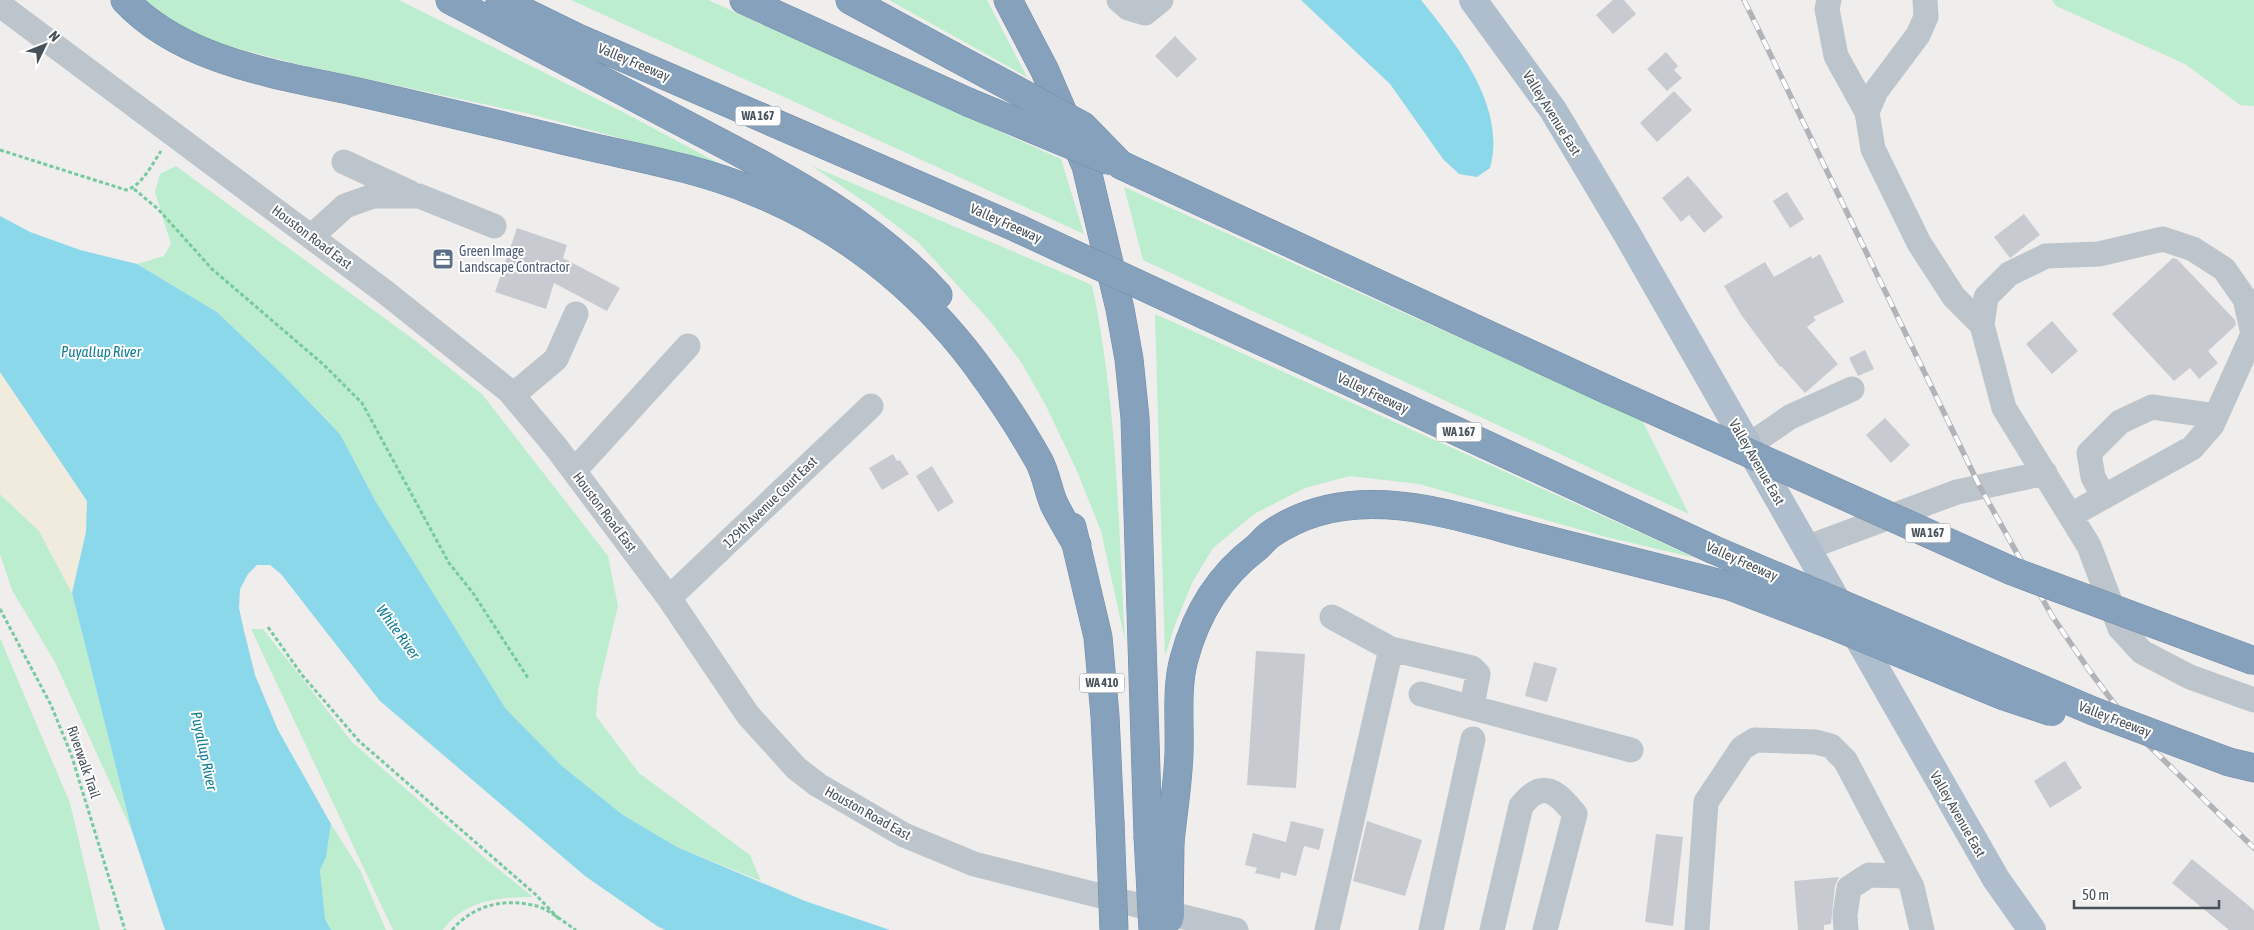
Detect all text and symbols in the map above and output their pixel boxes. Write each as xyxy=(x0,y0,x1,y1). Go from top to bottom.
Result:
north arrow xyxy=(20,20,70,70)
text: N xyxy=(46,28,63,45)
street label: Valley Freeway xyxy=(596,40,673,84)
street label: Valley Avenue East xyxy=(1520,68,1584,158)
road number: WA 167 xyxy=(736,106,780,125)
street label: Valley Freeway xyxy=(968,200,1044,246)
street label: Houston Road East xyxy=(269,202,355,272)
place label: Green Image Landscape Contractor xyxy=(459,243,571,275)
office icon: Green Image Landscape Contractor xyxy=(431,247,455,271)
water label: Puyallup River xyxy=(61,343,142,360)
street label: Valley Freeway xyxy=(1335,370,1411,417)
street label: Valley Avenue East xyxy=(1726,416,1788,508)
road number: WA 167 xyxy=(1436,422,1482,442)
street label: 129th Avenue Court East xyxy=(720,453,820,551)
street label: Houston Road East xyxy=(570,469,640,555)
road number: WA 167 xyxy=(1906,524,1950,542)
street label: Valley Freeway xyxy=(1704,538,1780,584)
water label: White River xyxy=(373,601,424,663)
road number: WA 410 xyxy=(1080,674,1124,692)
street label: Valley Freeway xyxy=(2076,698,2154,740)
water label: Puyallup River xyxy=(188,710,221,792)
street label: Riverwalk Trail xyxy=(64,724,104,801)
street label: Valley Avenue East xyxy=(1927,768,1989,860)
street label: Houston Road East xyxy=(822,783,914,843)
scale bar xyxy=(2074,878,2219,910)
text: 50 m xyxy=(2082,886,2109,903)

